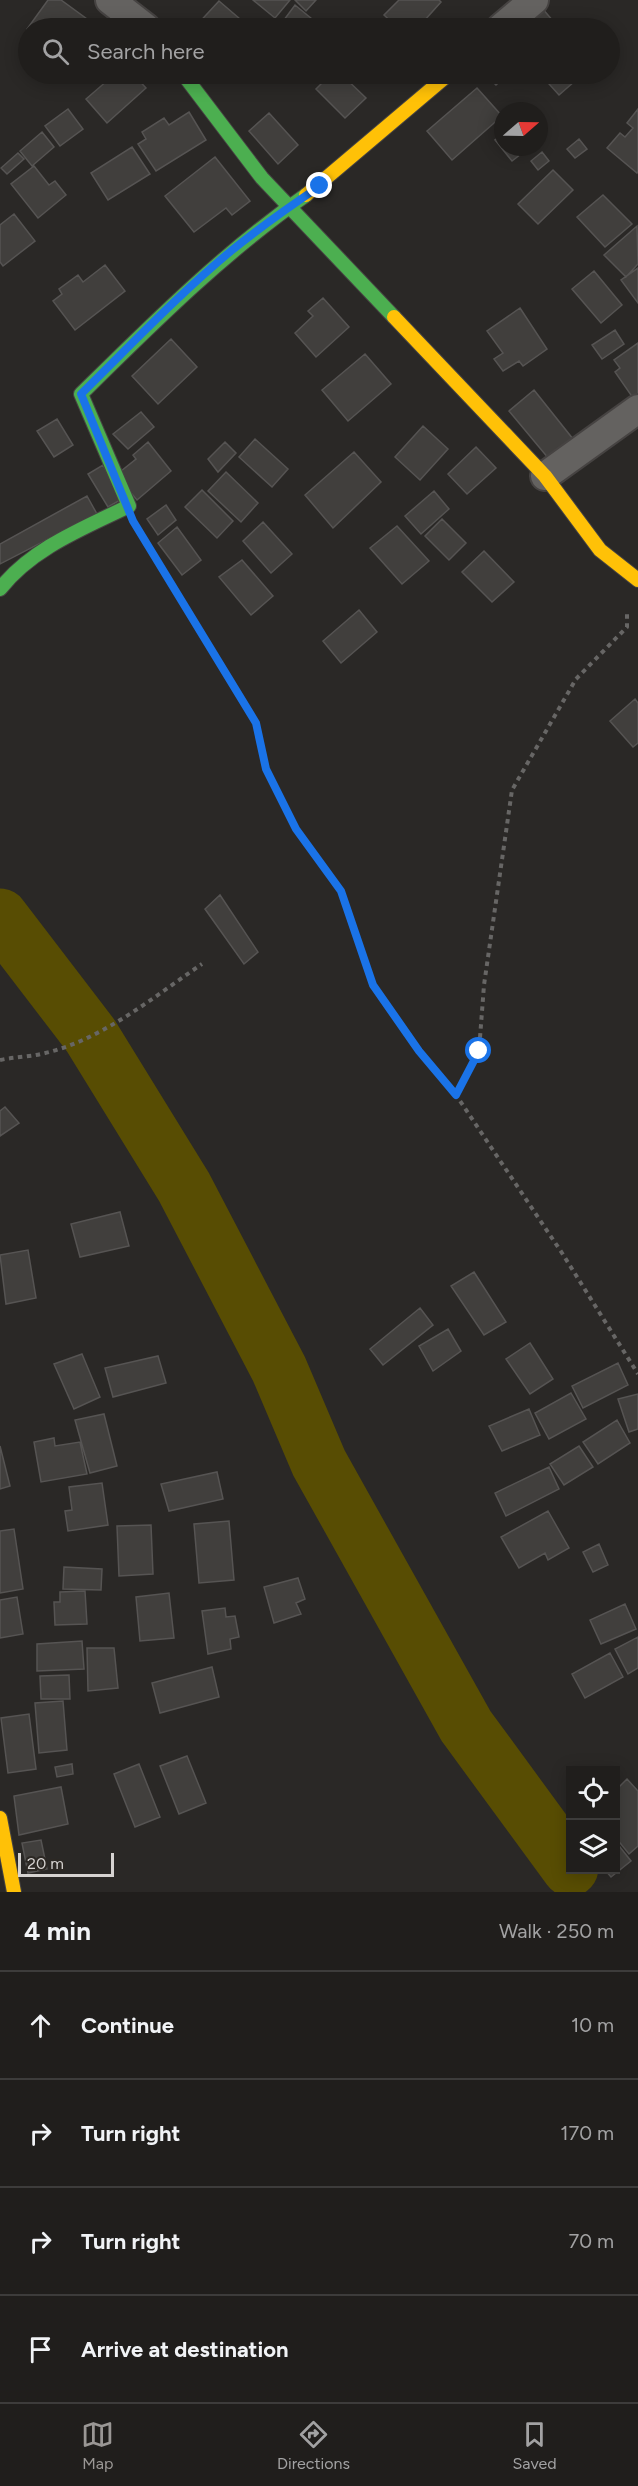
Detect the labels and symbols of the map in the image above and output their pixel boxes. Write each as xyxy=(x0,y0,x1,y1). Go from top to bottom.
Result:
north arrow xyxy=(494,102,548,156)
route end xyxy=(306,172,332,198)
route start xyxy=(465,1037,491,1063)
scale bar xyxy=(18,1850,114,1878)

